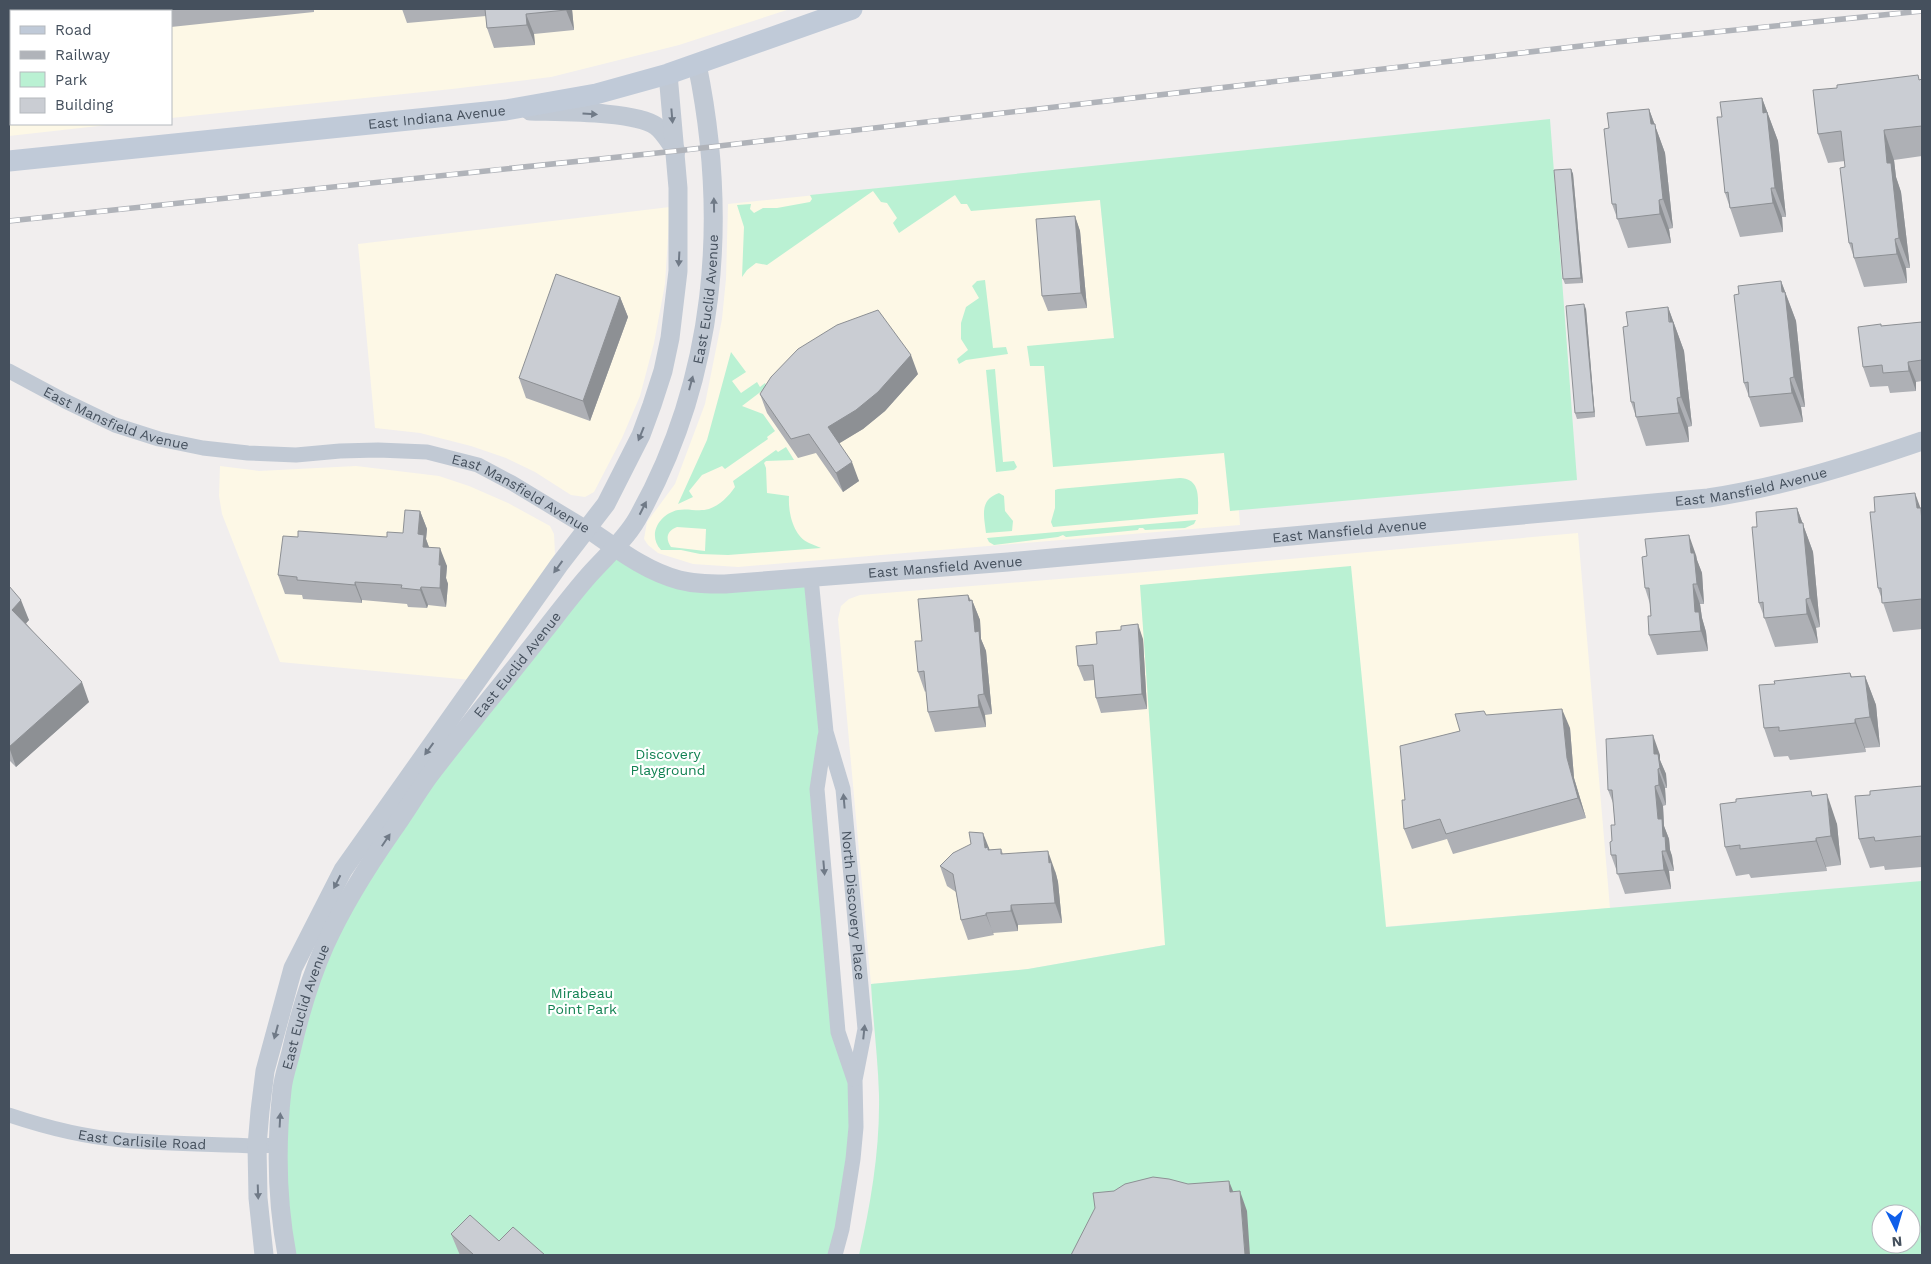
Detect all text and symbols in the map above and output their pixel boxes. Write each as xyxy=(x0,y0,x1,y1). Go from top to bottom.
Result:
legend xyxy=(10,10,172,125)
text: Road xyxy=(55,21,92,39)
text: Railway xyxy=(55,46,110,64)
text: Park xyxy=(55,71,88,89)
text: Building xyxy=(55,96,113,114)
street label: East Indiana Avenue xyxy=(367,102,506,132)
one-way arrow xyxy=(668,108,676,124)
one-way arrow xyxy=(582,110,598,118)
one-way arrow xyxy=(710,197,718,213)
street label: East Euclid Avenue xyxy=(689,234,721,366)
one-way arrow xyxy=(675,251,683,267)
one-way arrow xyxy=(687,376,695,391)
street label: East Mansfield Avenue xyxy=(41,383,190,453)
one-way arrow xyxy=(637,427,645,441)
street label: East Mansfield Avenue xyxy=(450,451,593,536)
street label: East Mansfield Avenue xyxy=(1674,464,1829,509)
one-way arrow xyxy=(639,500,647,515)
street label: East Mansfield Avenue xyxy=(1272,516,1427,546)
street label: East Mansfield Avenue xyxy=(867,553,1023,581)
one-way arrow xyxy=(552,560,563,573)
street label: East Euclid Avenue xyxy=(470,608,564,721)
one-way arrow xyxy=(424,742,434,756)
park label: Discovery Playground xyxy=(631,746,705,778)
one-way arrow xyxy=(840,793,848,809)
street label: North Discovery Place xyxy=(839,830,868,981)
one-way arrow xyxy=(381,833,391,847)
one-way arrow xyxy=(820,860,828,876)
one-way arrow xyxy=(333,875,341,889)
street label: East Euclid Avenue xyxy=(279,942,332,1071)
park label: Mirabeau Point Park xyxy=(547,985,617,1017)
one-way arrow xyxy=(272,1024,280,1039)
one-way arrow xyxy=(860,1024,868,1040)
one-way arrow xyxy=(277,1111,285,1127)
street label: East Carlisile Road xyxy=(77,1126,206,1152)
one-way arrow xyxy=(254,1185,262,1201)
north arrow xyxy=(1871,1204,1921,1254)
text: N xyxy=(1891,1234,1903,1250)

